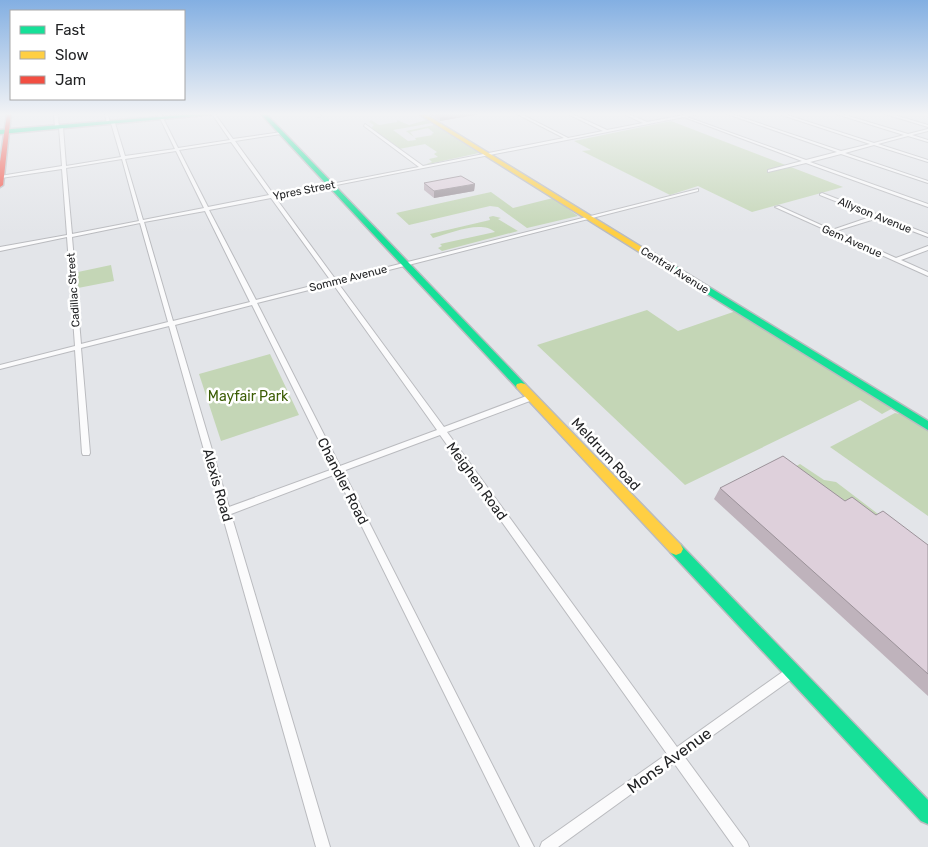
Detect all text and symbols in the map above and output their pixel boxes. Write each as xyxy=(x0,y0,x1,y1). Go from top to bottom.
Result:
legend xyxy=(10,10,185,100)
text: Fast xyxy=(55,21,85,39)
text: Slow xyxy=(55,46,88,64)
text: Jam xyxy=(55,71,86,89)
street label: Ypres Street xyxy=(272,178,337,203)
street label: Allyson Avenue xyxy=(836,195,913,236)
street label: Gem Avenue xyxy=(820,222,884,260)
street label: Central Avenue xyxy=(638,244,711,297)
street label: Cadillac Street xyxy=(64,252,83,328)
street label: Somme Avenue xyxy=(308,263,388,294)
park label: Mayfair Park xyxy=(208,388,289,405)
street label: Meldrum Road xyxy=(568,414,644,494)
street label: Chandler Road xyxy=(313,435,372,528)
street label: Meighen Road xyxy=(443,439,511,524)
street label: Alexis Road xyxy=(199,447,236,524)
street label: Mons Avenue xyxy=(624,724,715,797)

